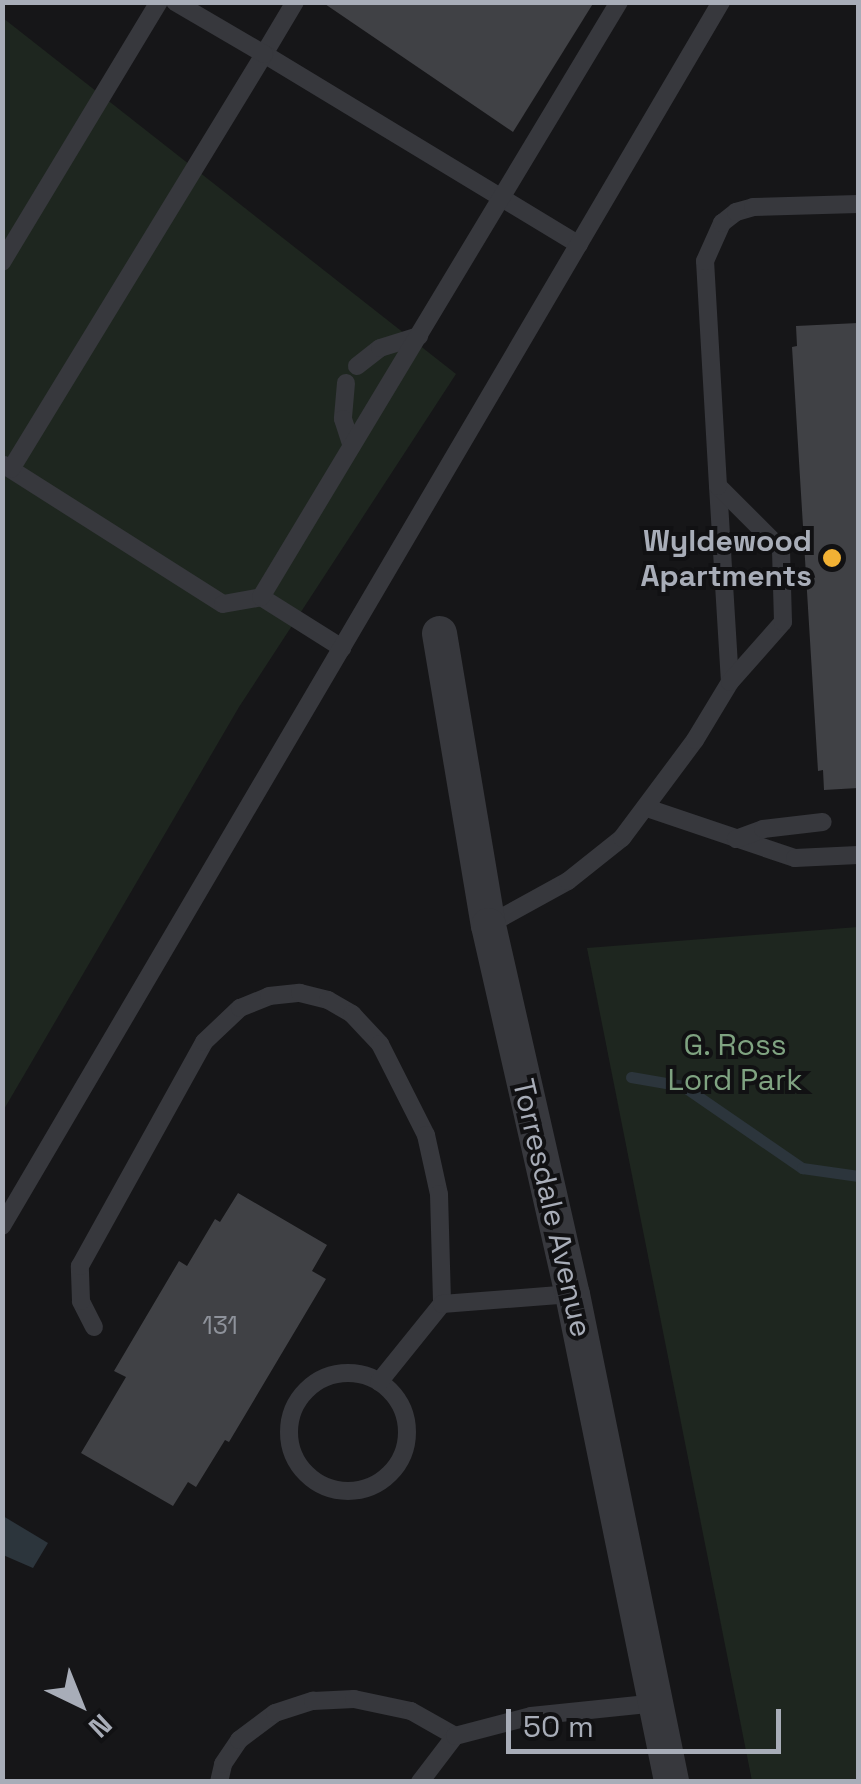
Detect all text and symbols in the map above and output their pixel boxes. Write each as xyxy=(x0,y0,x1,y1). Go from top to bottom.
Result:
place label: Wyldewood Apartments xyxy=(641,523,812,594)
marker: Wyldewood Apartments xyxy=(821,547,843,569)
park label: G. Ross Lord Park xyxy=(667,1027,803,1098)
street label: Torresdale Avenue xyxy=(505,1075,599,1341)
house number: 131 xyxy=(202,1310,238,1340)
north arrow xyxy=(30,1654,130,1754)
scale bar xyxy=(511,1689,786,1751)
text: N xyxy=(81,1706,120,1745)
text: 50 m xyxy=(523,1707,594,1746)

